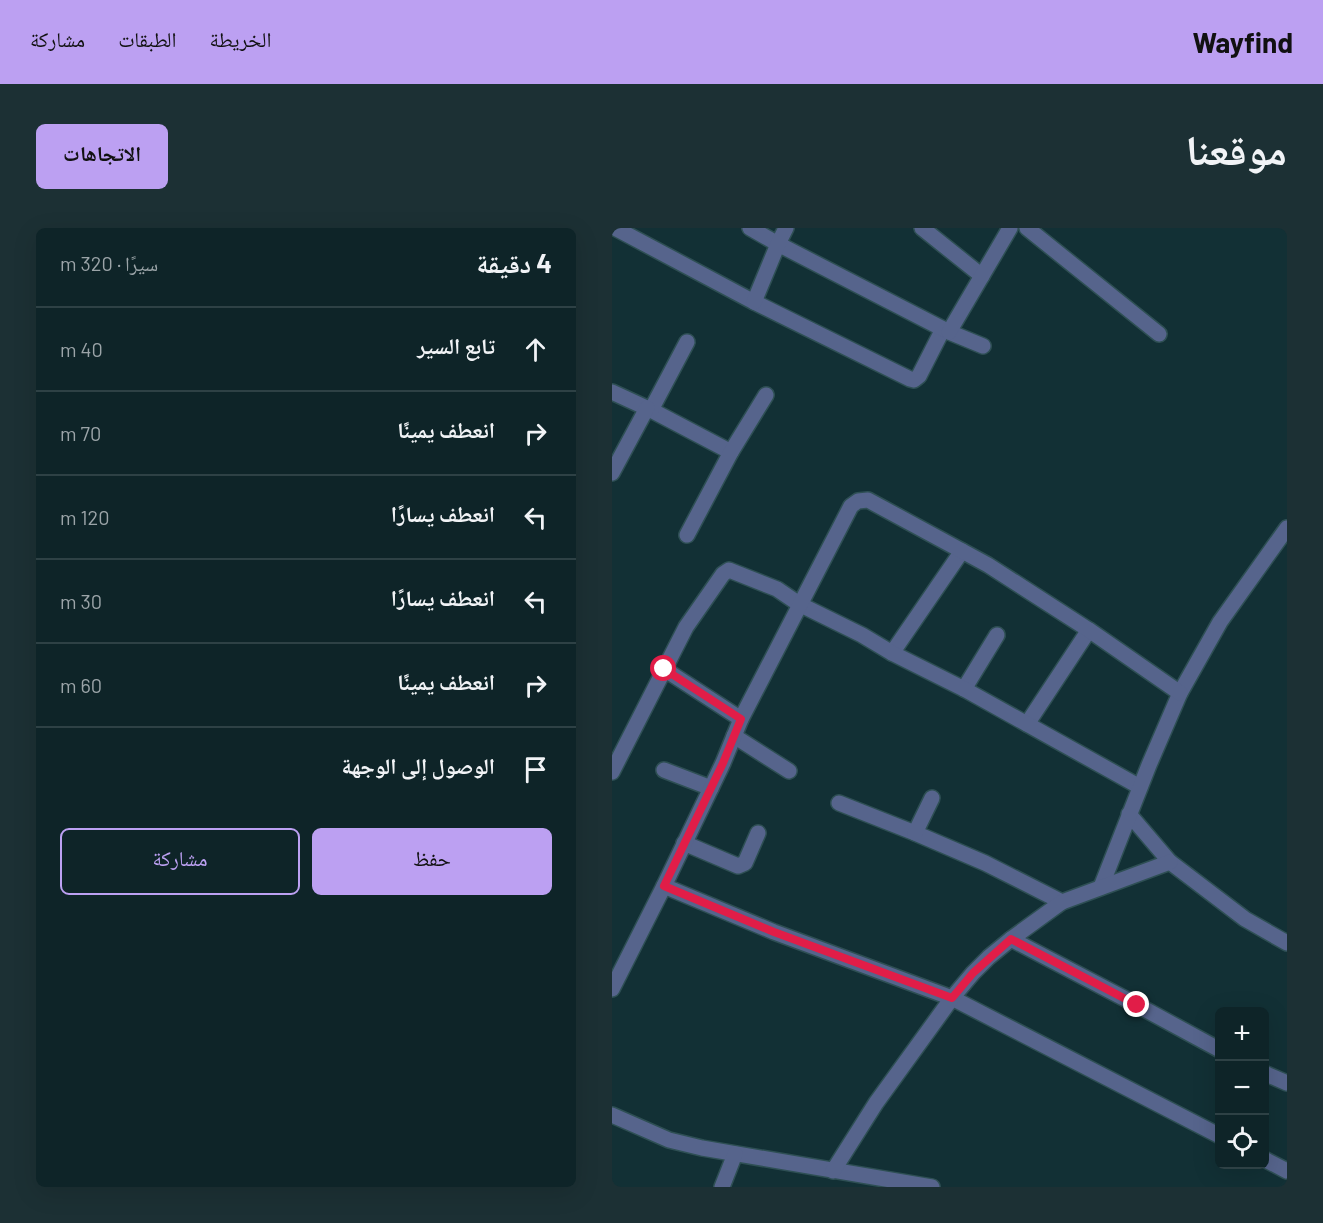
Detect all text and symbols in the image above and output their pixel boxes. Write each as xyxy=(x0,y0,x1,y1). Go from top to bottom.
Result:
text: Wayfind xyxy=(1193,25,1293,59)
text: مشاركة xyxy=(30,26,85,51)
text: الطبقات xyxy=(118,26,177,51)
text: الخريطة xyxy=(210,26,271,51)
text: موقعنا xyxy=(1186,123,1287,173)
button: الاتجاهات xyxy=(36,124,168,189)
text: 4 دقيقة xyxy=(476,247,552,278)
text: سيرًا · 320 m xyxy=(60,251,158,275)
text: تابع السير xyxy=(417,332,495,358)
icon: ahead xyxy=(519,333,552,366)
text: 40 m xyxy=(60,337,103,361)
text: انعطف يمينًا xyxy=(397,416,495,442)
icon: right xyxy=(519,417,552,450)
text: 70 m xyxy=(60,421,101,445)
text: انعطف يسارًا xyxy=(391,500,495,526)
icon: left xyxy=(519,501,552,534)
text: 120 m xyxy=(60,505,110,529)
text: انعطف يسارًا xyxy=(391,584,495,610)
icon: left xyxy=(519,585,552,618)
text: 30 m xyxy=(60,589,102,613)
route start xyxy=(650,655,676,681)
text: انعطف يمينًا xyxy=(397,668,495,694)
icon: right xyxy=(519,669,552,702)
text: 60 m xyxy=(60,673,102,697)
text: الوصول إلى الوجهة xyxy=(342,752,495,778)
icon: arrive xyxy=(519,753,552,786)
button: مشاركة xyxy=(60,828,300,895)
button: حفظ xyxy=(312,828,552,895)
route end xyxy=(1123,991,1149,1017)
map controls xyxy=(1215,1007,1269,1169)
button: + xyxy=(1215,1007,1269,1061)
button: − xyxy=(1215,1061,1269,1115)
button: locate xyxy=(1215,1115,1269,1169)

